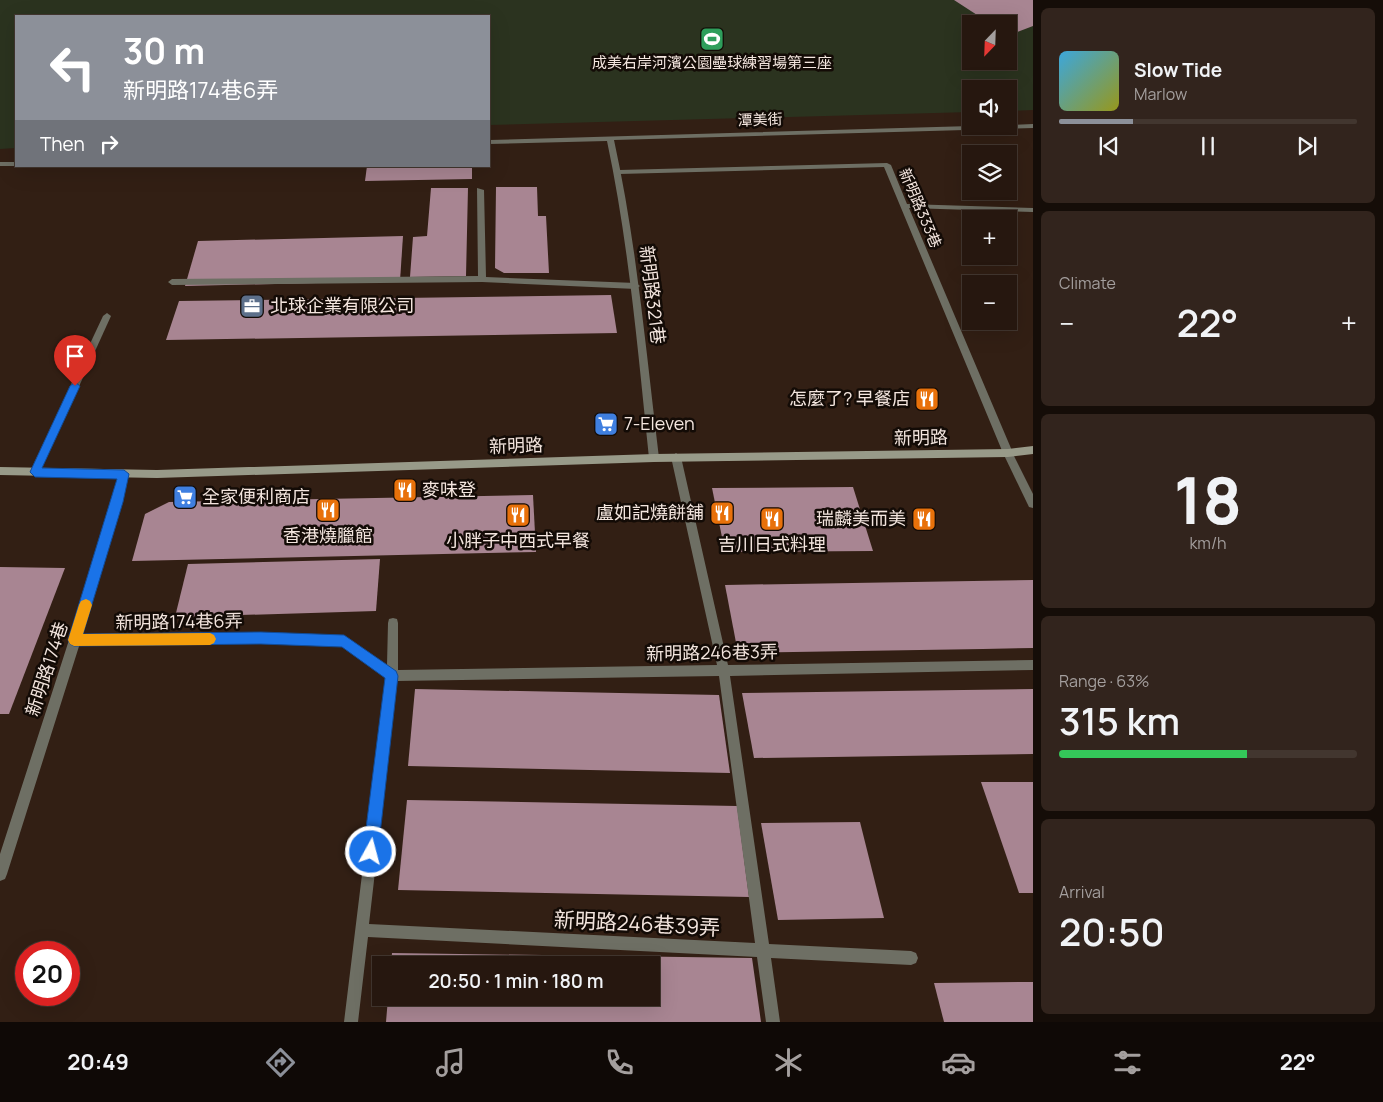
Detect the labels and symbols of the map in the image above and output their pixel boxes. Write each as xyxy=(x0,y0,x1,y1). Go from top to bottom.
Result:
north arrow xyxy=(962,15,1018,70)
sports icon: 成美右岸河濱公園壘球練習場第三座 xyxy=(699,26,725,52)
place label: 成美右岸河濱公園壘球練習場第三座 xyxy=(592,52,832,73)
street label: 潭美街 xyxy=(737,108,783,131)
street label: 新明路333巷 xyxy=(894,165,947,251)
street label: 新明路321巷 xyxy=(635,244,671,346)
office icon: 北球企業有限公司 xyxy=(239,293,265,319)
place label: 北球企業有限公司 xyxy=(270,293,414,317)
pin xyxy=(54,335,96,386)
place label: 怎麼了? 早餐店 xyxy=(789,386,910,410)
restaurant icon: 怎麼了? 早餐店 xyxy=(914,386,940,412)
supermarket icon: 7-Eleven xyxy=(593,411,619,437)
place label: 7-Eleven xyxy=(624,411,695,435)
street label: 新明路 xyxy=(894,425,948,449)
street label: 新明路 xyxy=(489,432,543,458)
restaurant icon: 麥味登 xyxy=(392,477,418,503)
place label: 麥味登 xyxy=(422,477,476,501)
supermarket icon: 全家便利商店 xyxy=(172,484,198,510)
place label: 全家便利商店 xyxy=(202,484,310,508)
restaurant icon: 香港燒臘館 xyxy=(315,497,341,523)
place label: 盧如記燒餅舖 xyxy=(596,500,704,524)
restaurant icon: 盧如記燒餅舖 xyxy=(709,500,735,526)
restaurant icon: 小胖子中西式早餐 xyxy=(505,502,531,528)
restaurant icon: 吉川日式料理 xyxy=(759,506,785,532)
place label: 瑞麟美而美 xyxy=(816,506,906,530)
restaurant icon: 瑞麟美而美 xyxy=(911,506,937,532)
place label: 香港燒臘館 xyxy=(283,523,373,547)
place label: 小胖子中西式早餐 xyxy=(446,528,590,552)
place label: 吉川日式料理 xyxy=(718,532,826,556)
street label: 新明路174巷6弄 xyxy=(115,608,243,634)
street label: 新明路174巷 xyxy=(20,618,73,719)
street label: 新明路246巷3弄 xyxy=(646,639,778,665)
position arrow xyxy=(344,825,396,877)
street label: 新明路246巷39弄 xyxy=(553,905,721,941)
speed limit sign: 20 xyxy=(15,941,80,1006)

